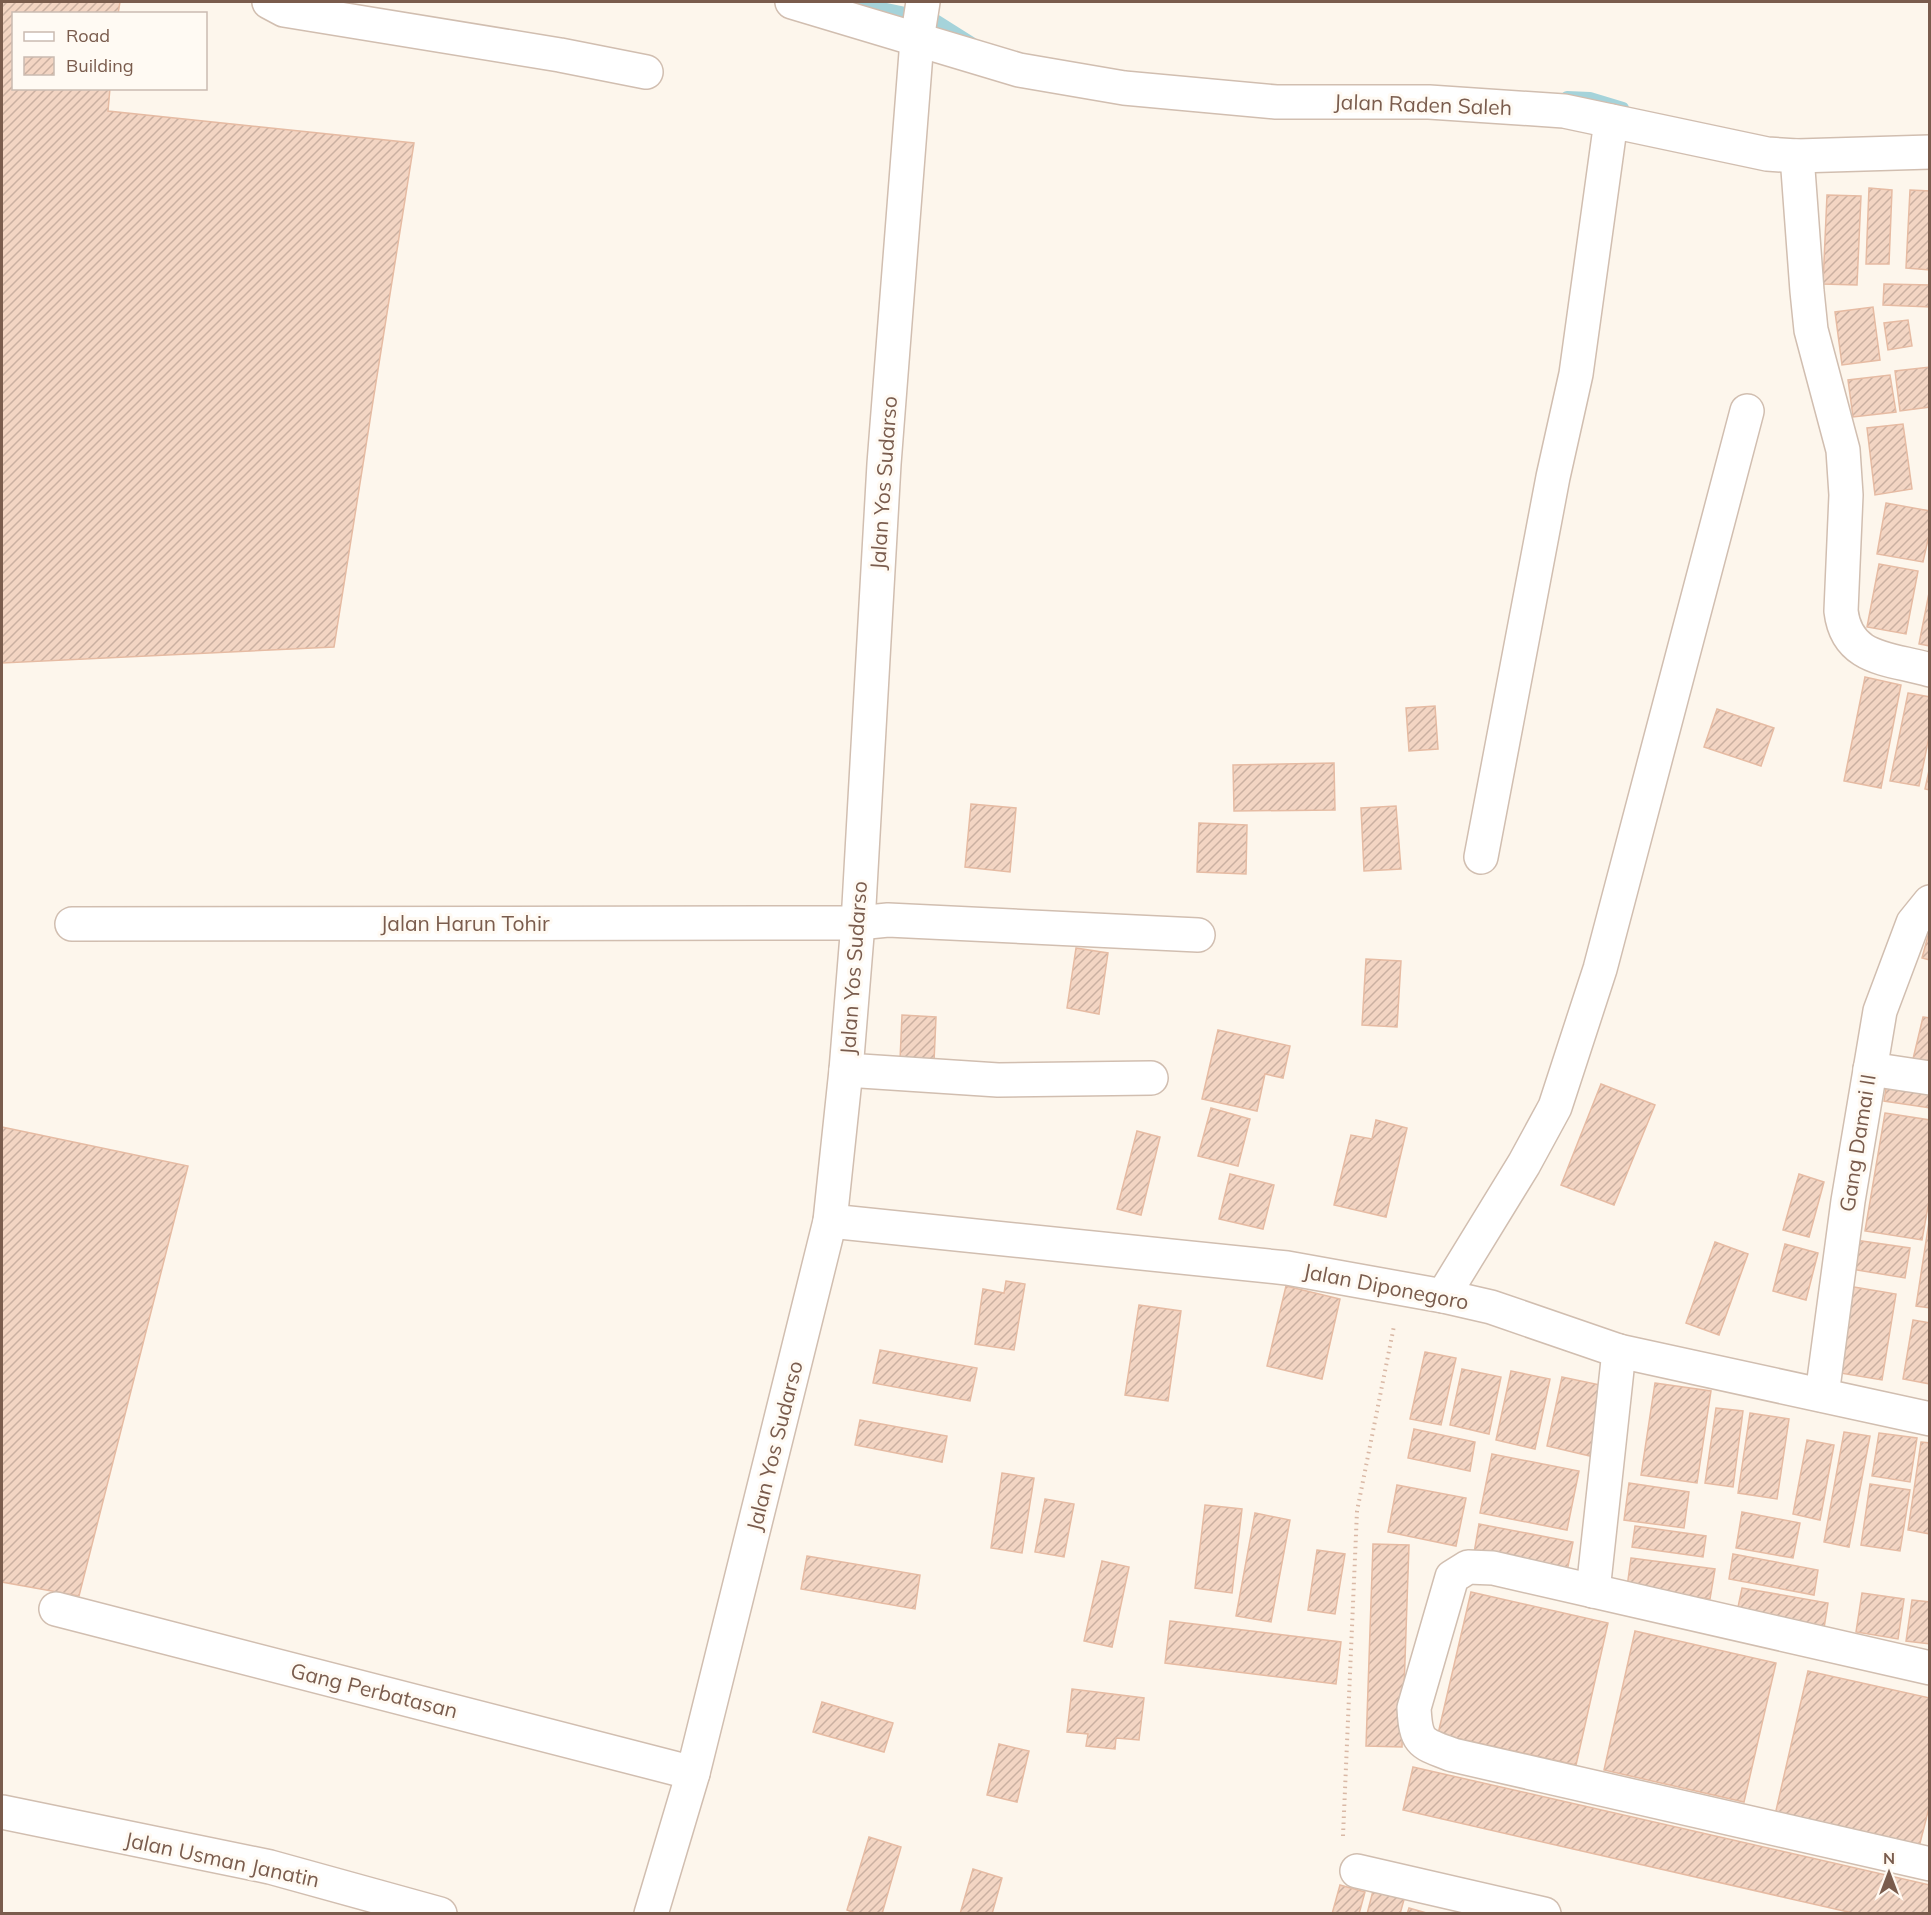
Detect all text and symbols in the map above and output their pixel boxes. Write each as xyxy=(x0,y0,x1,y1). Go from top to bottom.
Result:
legend xyxy=(12,12,207,90)
text: Road xyxy=(66,24,110,47)
text: Building xyxy=(66,54,134,77)
street label: Jalan Raden Saleh xyxy=(1334,88,1513,120)
street label: Jalan Yos Sudarso xyxy=(864,395,902,571)
street label: Jalan Yos Sudarso xyxy=(834,880,872,1056)
street label: Jalan Harun Tohir xyxy=(380,910,550,936)
street label: Gang Damai II xyxy=(1833,1072,1881,1214)
street label: Jalan Diponegoro xyxy=(1301,1257,1471,1315)
street label: Jalan Yos Sudarso xyxy=(740,1358,808,1533)
street label: Gang Perbatasan xyxy=(288,1657,460,1723)
street label: Jalan Usman Janatin xyxy=(122,1826,322,1892)
north arrow xyxy=(1859,1843,1919,1903)
text: N xyxy=(1883,1848,1895,1868)

